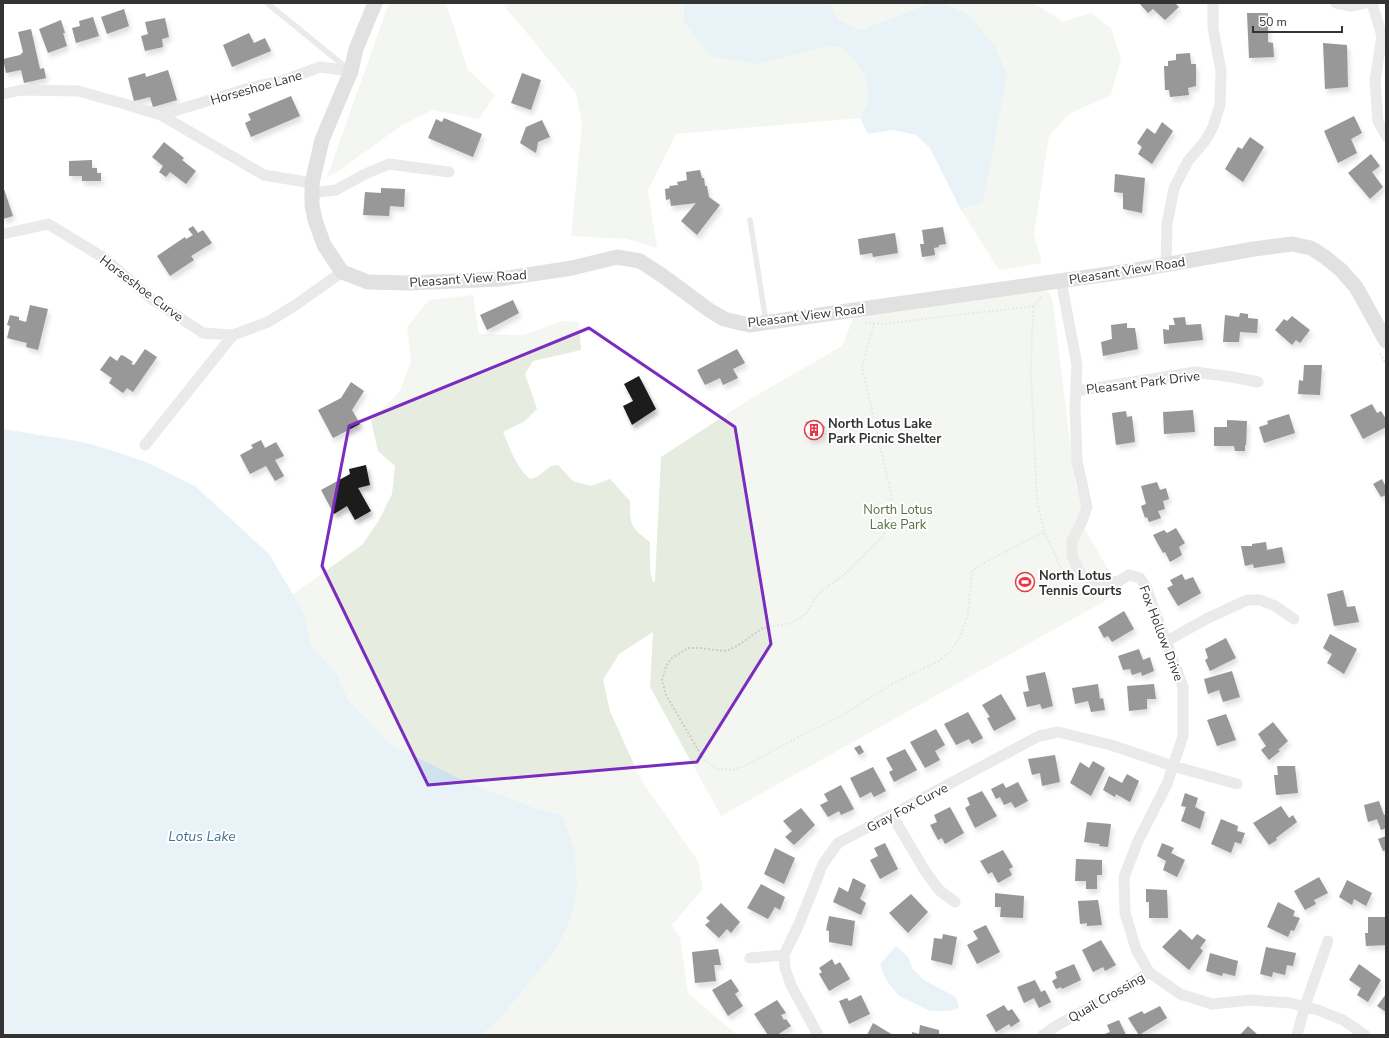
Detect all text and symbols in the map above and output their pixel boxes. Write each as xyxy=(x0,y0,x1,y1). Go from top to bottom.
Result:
scale bar xyxy=(1253,8,1342,34)
text: 50 m xyxy=(1259,14,1287,30)
street label: Horseshoe Lane xyxy=(208,66,304,110)
street label: Horseshoe Curve xyxy=(96,251,187,326)
street label: Pleasant View Road xyxy=(1068,253,1187,289)
street label: Pleasant View Road xyxy=(409,266,527,292)
street label: Pleasant View Road xyxy=(747,300,866,332)
street label: Pleasant Park Drive xyxy=(1085,367,1201,399)
place label: North Lotus Lake Park Picnic Shelter xyxy=(828,415,942,448)
building icon: North Lotus Lake Park Picnic Shelter xyxy=(803,419,825,441)
park label: North Lotus Lake Park xyxy=(863,501,933,534)
place label: North Lotus Tennis Courts xyxy=(1039,567,1122,600)
sports icon: North Lotus Tennis Courts xyxy=(1014,571,1036,593)
street label: Fox Hollow Drive xyxy=(1135,583,1188,684)
street label: Gray Fox Curve xyxy=(864,779,951,837)
water label: Lotus Lake xyxy=(168,827,236,846)
street label: Quail Crossing xyxy=(1065,969,1148,1027)

